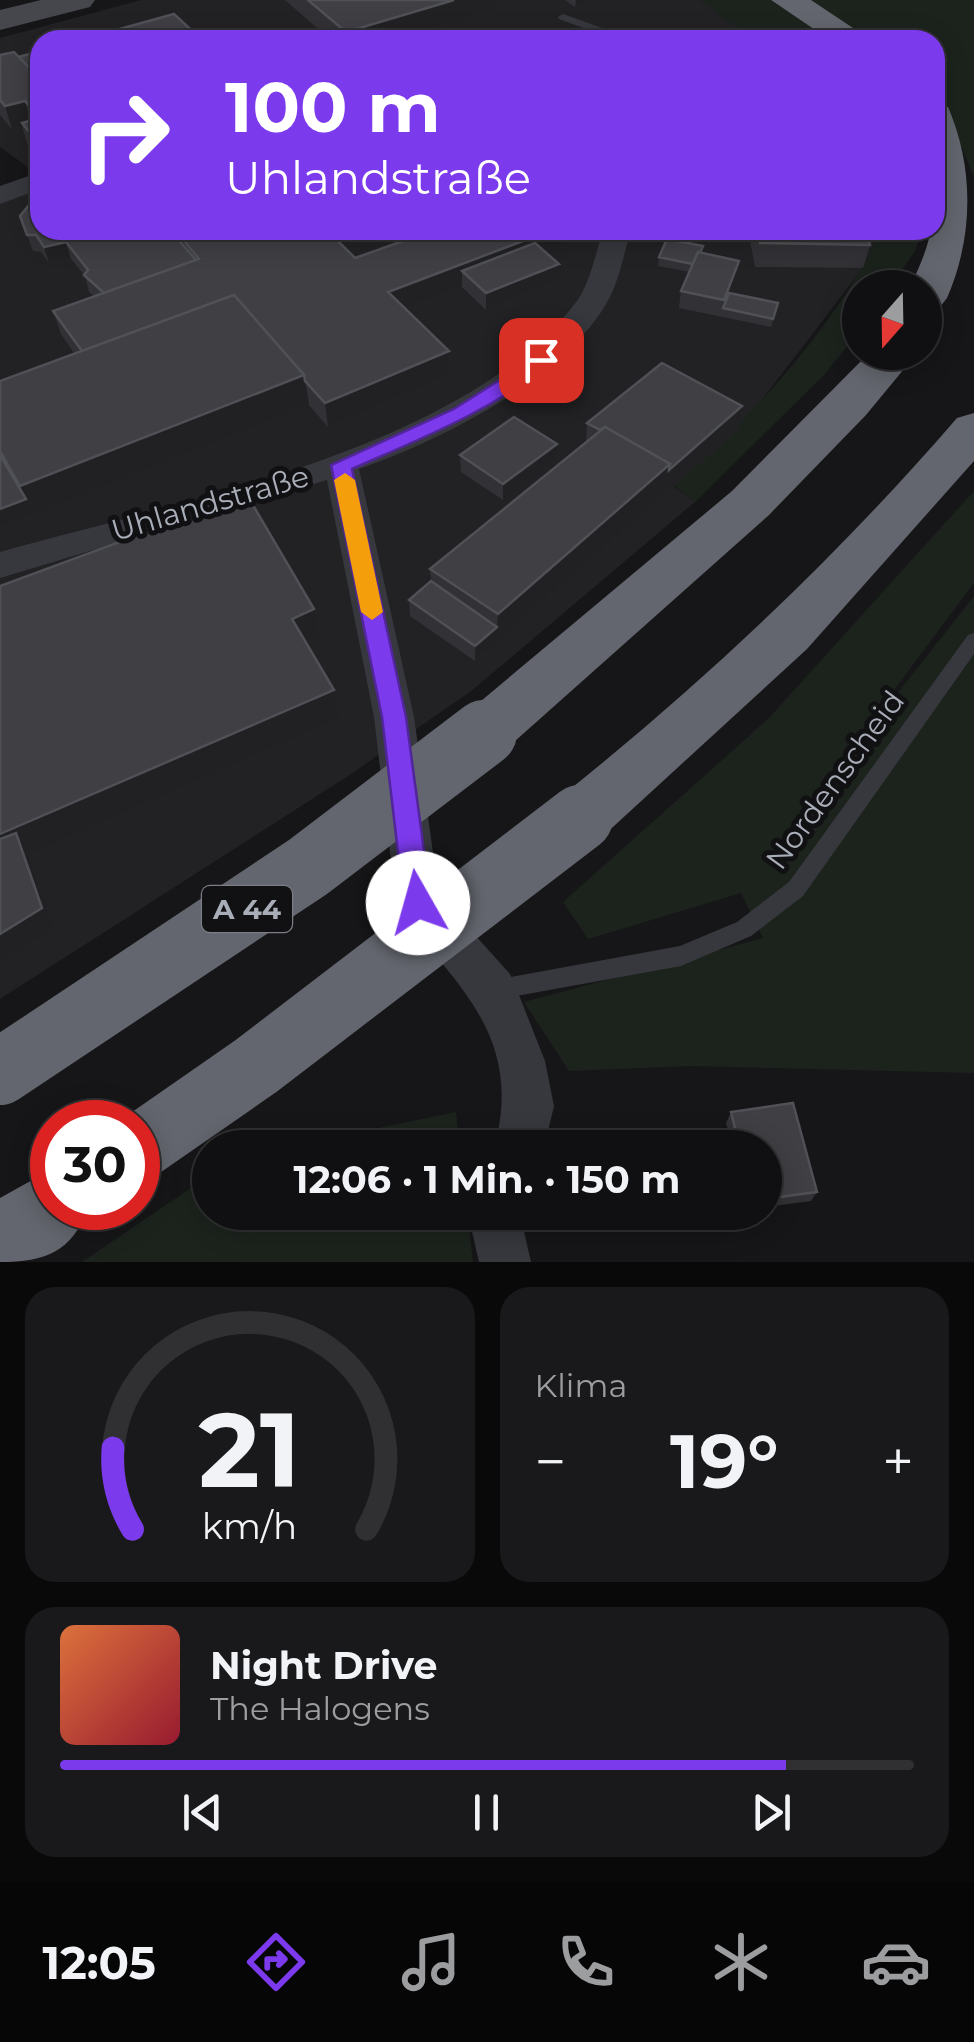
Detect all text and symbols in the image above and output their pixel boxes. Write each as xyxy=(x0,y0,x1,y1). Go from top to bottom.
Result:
text: 100 m xyxy=(225,64,441,150)
icon: right xyxy=(60,70,190,200)
text: Uhlandstraße xyxy=(225,150,531,205)
north arrow xyxy=(842,270,942,370)
map controls xyxy=(842,270,942,370)
pin xyxy=(499,318,584,403)
icon: arrive xyxy=(514,333,569,388)
street label: Uhlandstraße xyxy=(107,457,313,549)
street label: Nordenscheid xyxy=(758,683,912,877)
position arrow xyxy=(366,851,470,955)
road number: A 44 xyxy=(202,886,292,932)
speed limit sign: 30 xyxy=(30,1100,160,1230)
text: 12:06 · 1 Min. · 150 m xyxy=(294,1156,680,1203)
text: Klima xyxy=(535,1366,627,1405)
text: 21 xyxy=(199,1386,301,1513)
text: 19° xyxy=(670,1415,779,1507)
text: − xyxy=(535,1428,566,1495)
text: + xyxy=(882,1428,914,1495)
text: km/h xyxy=(202,1504,297,1548)
text: Night Drive xyxy=(210,1642,437,1689)
text: The Halogens xyxy=(210,1689,430,1728)
icon: previous xyxy=(175,1785,230,1840)
icon: pause xyxy=(459,1785,514,1840)
icon: next xyxy=(744,1785,799,1840)
icon: directions xyxy=(241,1927,311,1997)
icon: music xyxy=(396,1927,466,1997)
icon: phone xyxy=(551,1927,621,1997)
icon: climate xyxy=(706,1927,776,1997)
icon: car xyxy=(861,1927,931,1997)
text: 12:05 xyxy=(43,1935,156,1990)

